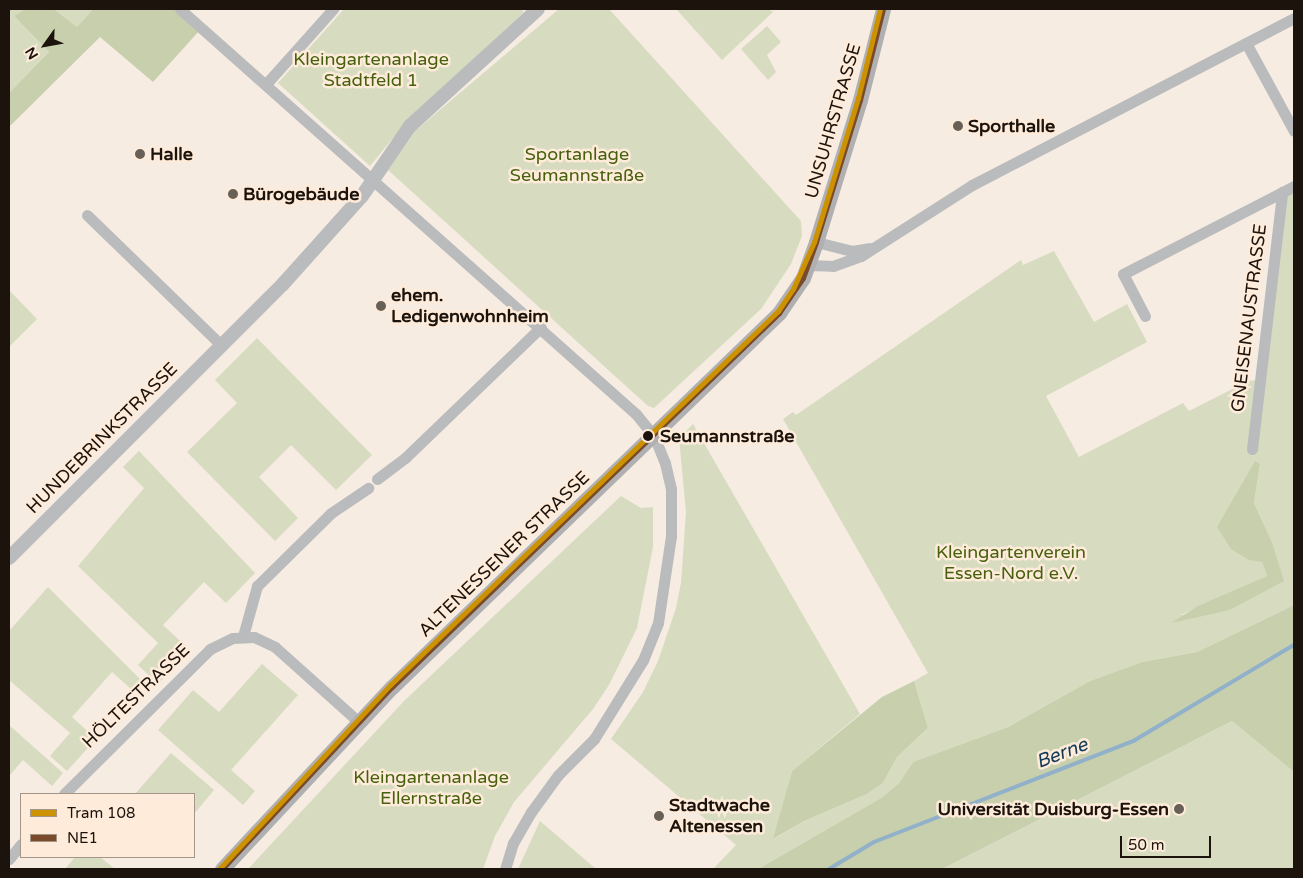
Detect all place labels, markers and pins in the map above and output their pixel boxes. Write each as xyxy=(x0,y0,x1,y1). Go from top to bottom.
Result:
place label: Sporthalle xyxy=(968,115,1055,137)
marker: Sporthalle xyxy=(952,120,964,132)
place label: Halle xyxy=(150,143,193,165)
marker: Halle xyxy=(134,148,146,160)
place label: Bürogebäude xyxy=(243,183,359,205)
marker: Bürogebäude xyxy=(227,188,239,200)
place label: ehem. Ledigenwohnheim xyxy=(391,285,549,328)
marker: ehem. Ledigenwohnheim xyxy=(375,300,387,312)
place label: Seumannstraße xyxy=(660,425,794,447)
marker: Seumannstraße xyxy=(640,428,656,444)
place label: Stadtwache Altenessen xyxy=(669,795,770,838)
place label: Universität Duisburg-Essen xyxy=(937,798,1169,820)
marker: Universität Duisburg-Essen xyxy=(1173,803,1185,815)
marker: Stadtwache Altenessen xyxy=(653,810,665,822)

